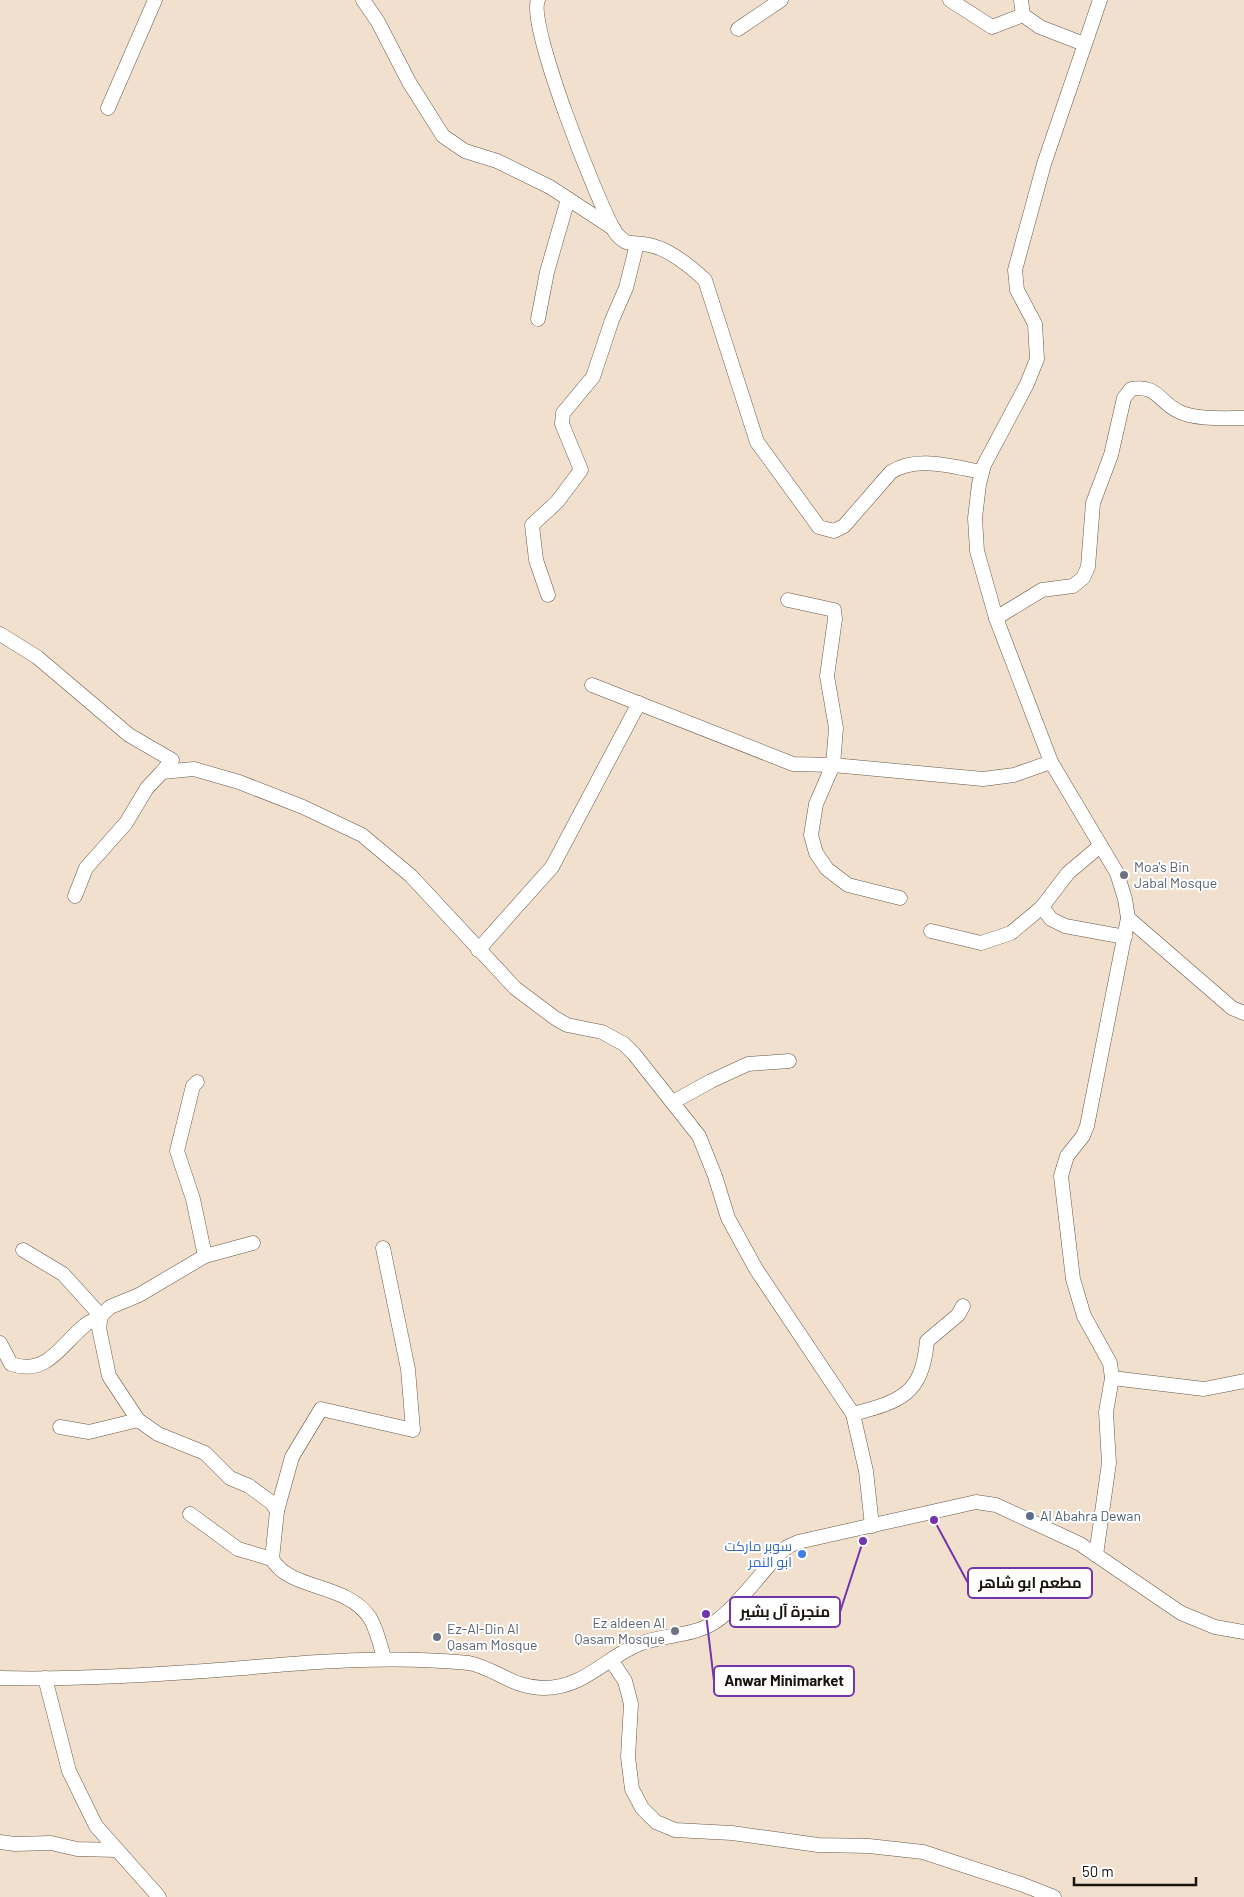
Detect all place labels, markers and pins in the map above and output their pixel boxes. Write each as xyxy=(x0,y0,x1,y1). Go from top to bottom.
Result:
place label: Moa's Bin Jabal Mosque xyxy=(1134,858,1217,891)
marker: Moa's Bin Jabal Mosque xyxy=(1118,869,1130,881)
place label: Al Abahra Dewan xyxy=(1040,1507,1141,1524)
marker: Al Abahra Dewan xyxy=(1024,1510,1036,1522)
place label: سوبر ماركت ابو النمر xyxy=(725,1537,792,1570)
marker: سوبر ماركت ابو النمر xyxy=(796,1548,808,1560)
callout: مطعم ابو شاهر xyxy=(968,1568,1092,1598)
callout: منجرة آل بشير xyxy=(730,1597,840,1627)
place label: Ez aldeen Al Qasam Mosque xyxy=(575,1614,665,1647)
place label: Ez-Al-Din Al Qasam Mosque xyxy=(447,1620,537,1653)
marker: Ez aldeen Al Qasam Mosque xyxy=(669,1625,681,1637)
marker: Ez-Al-Din Al Qasam Mosque xyxy=(431,1631,443,1643)
callout: Anwar Minimarket xyxy=(714,1666,854,1696)

